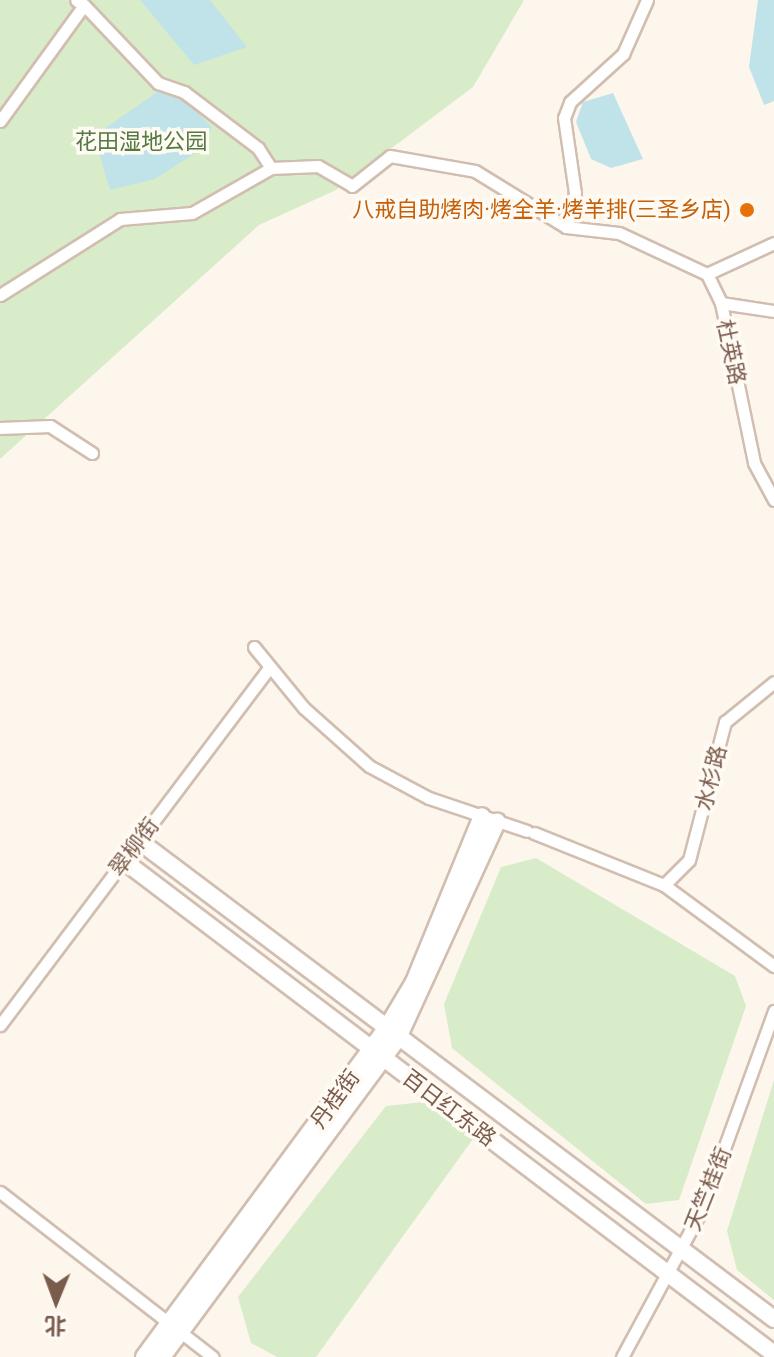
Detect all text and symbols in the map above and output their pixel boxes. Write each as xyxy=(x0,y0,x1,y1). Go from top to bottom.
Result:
park label: 花田湿地公园 xyxy=(75,129,207,155)
place label: 八戒自助烤肉·烤全羊·烤羊排(三圣乡店) xyxy=(352,197,731,223)
marker: 八戒自助烤肉·烤全羊·烤羊排(三圣乡店) xyxy=(738,201,756,219)
street label: 杜英路 xyxy=(711,317,751,387)
street label: 水杉路 xyxy=(690,743,732,813)
street label: 翠柳街 xyxy=(104,813,164,881)
street label: 百日红东路 xyxy=(397,1064,501,1152)
street label: 丹桂街 xyxy=(305,1065,365,1133)
street label: 天竺桂街 xyxy=(679,1143,737,1235)
north arrow xyxy=(16,1261,96,1341)
text: 北 xyxy=(44,1313,67,1338)

